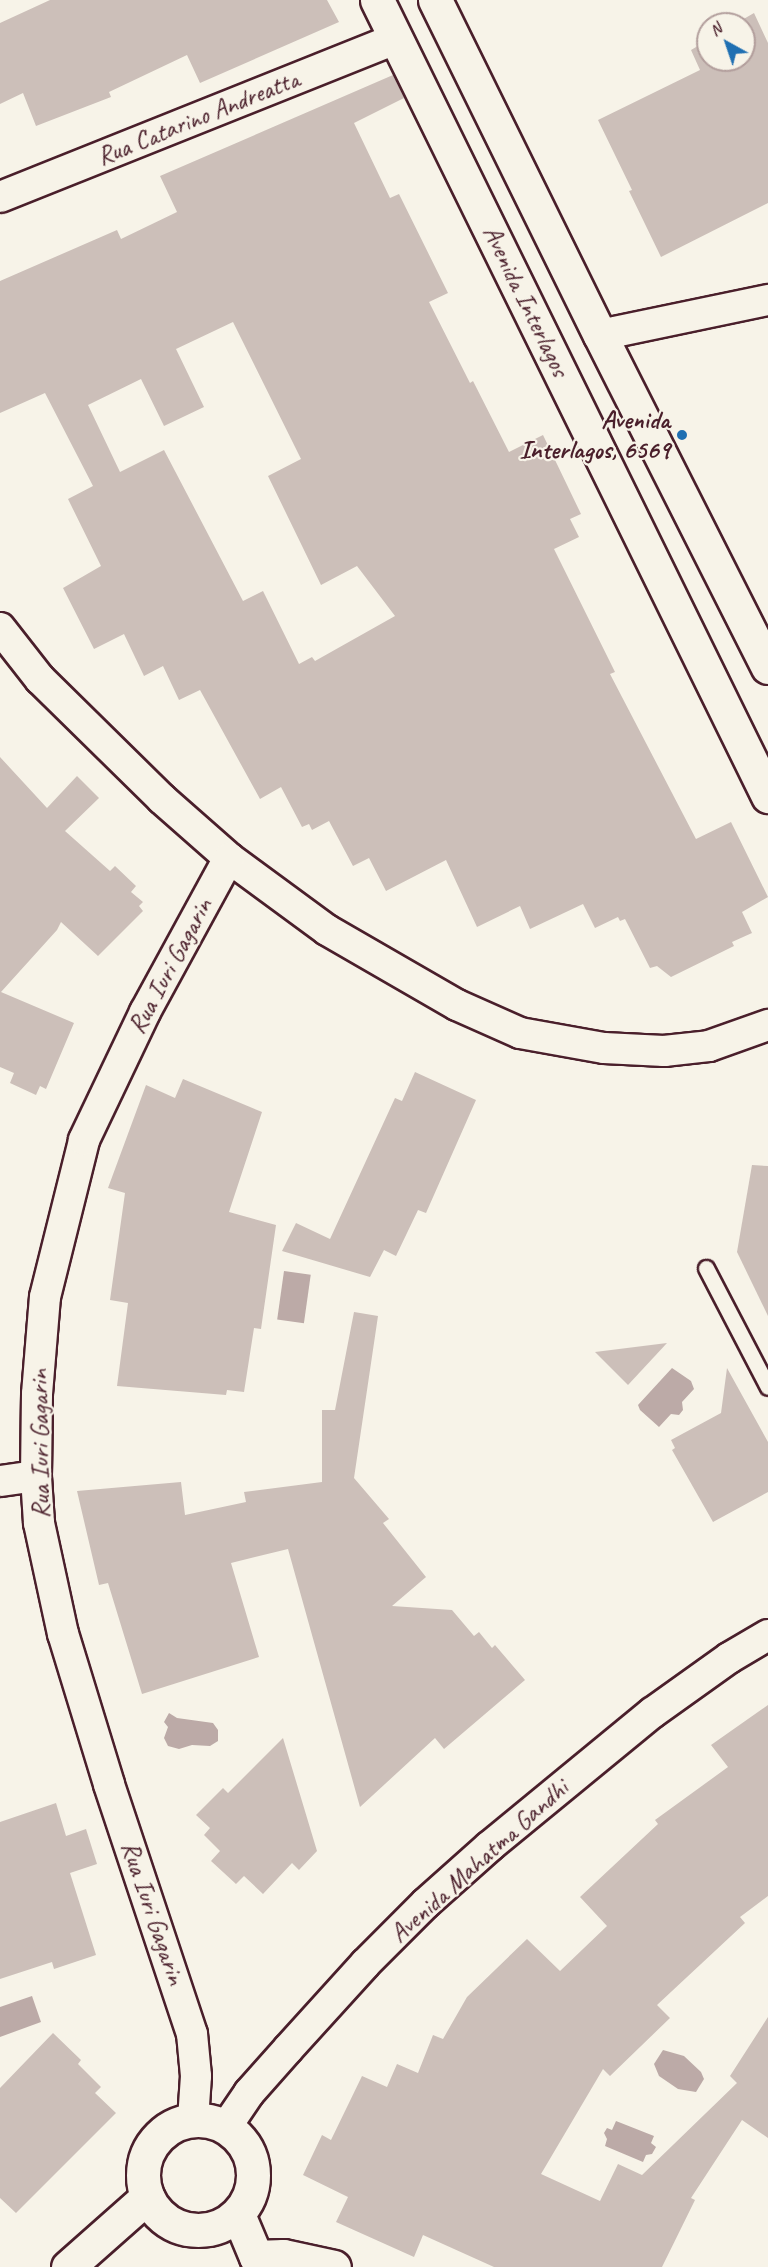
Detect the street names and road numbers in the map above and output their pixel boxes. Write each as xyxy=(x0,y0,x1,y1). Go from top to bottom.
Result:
street label: Rua Catarino Andreatta xyxy=(93,63,303,173)
street label: Avenida Interlagos xyxy=(476,220,576,382)
street label: Rua Iuri Gagarin xyxy=(121,893,219,1039)
street label: Rua Iuri Gagarin xyxy=(23,1369,57,1519)
street label: Avenida Mahatma Gandhi xyxy=(383,1773,575,1949)
street label: Rua Iuri Gagarin xyxy=(114,1837,192,1989)

